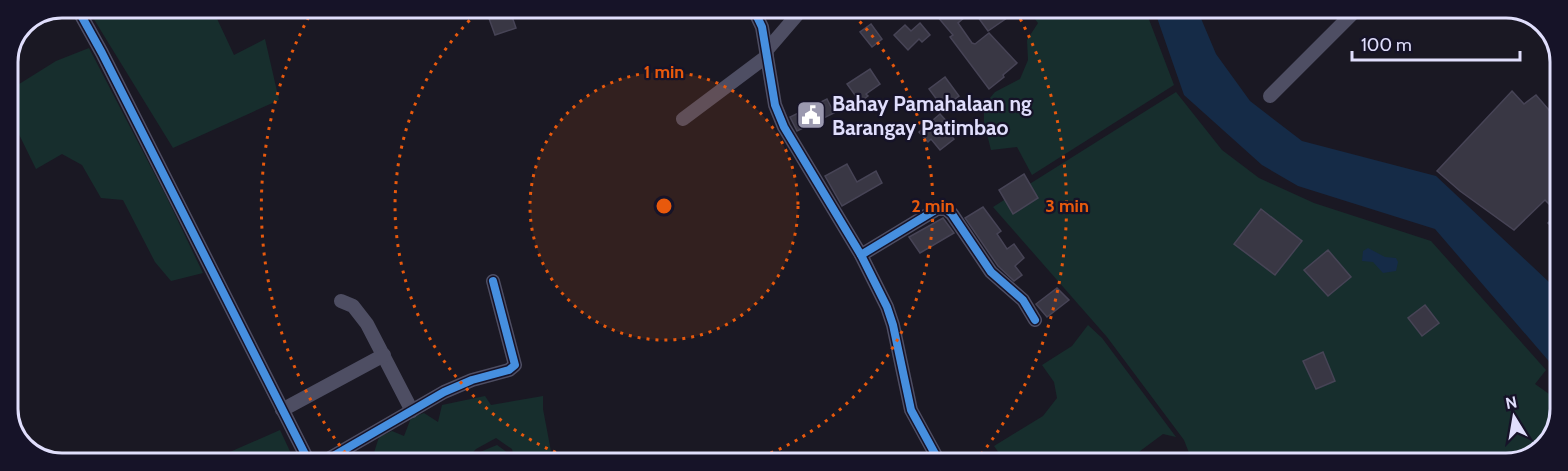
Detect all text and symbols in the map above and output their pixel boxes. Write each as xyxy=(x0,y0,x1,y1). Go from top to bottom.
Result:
scale bar xyxy=(1352,24,1520,62)
text: 100 m xyxy=(1361,34,1412,56)
text: 1 min xyxy=(644,61,684,83)
place label: Bahay Pamahalaan ng Barangay Patimbao xyxy=(832,91,1032,140)
public building icon: Bahay Pamahalaan ng Barangay Patimbao xyxy=(795,99,827,131)
text: 2 min xyxy=(911,195,955,217)
text: 3 min xyxy=(1045,195,1089,217)
centre of rings xyxy=(654,196,674,216)
north arrow xyxy=(1484,387,1544,447)
text: N xyxy=(1504,392,1519,413)

